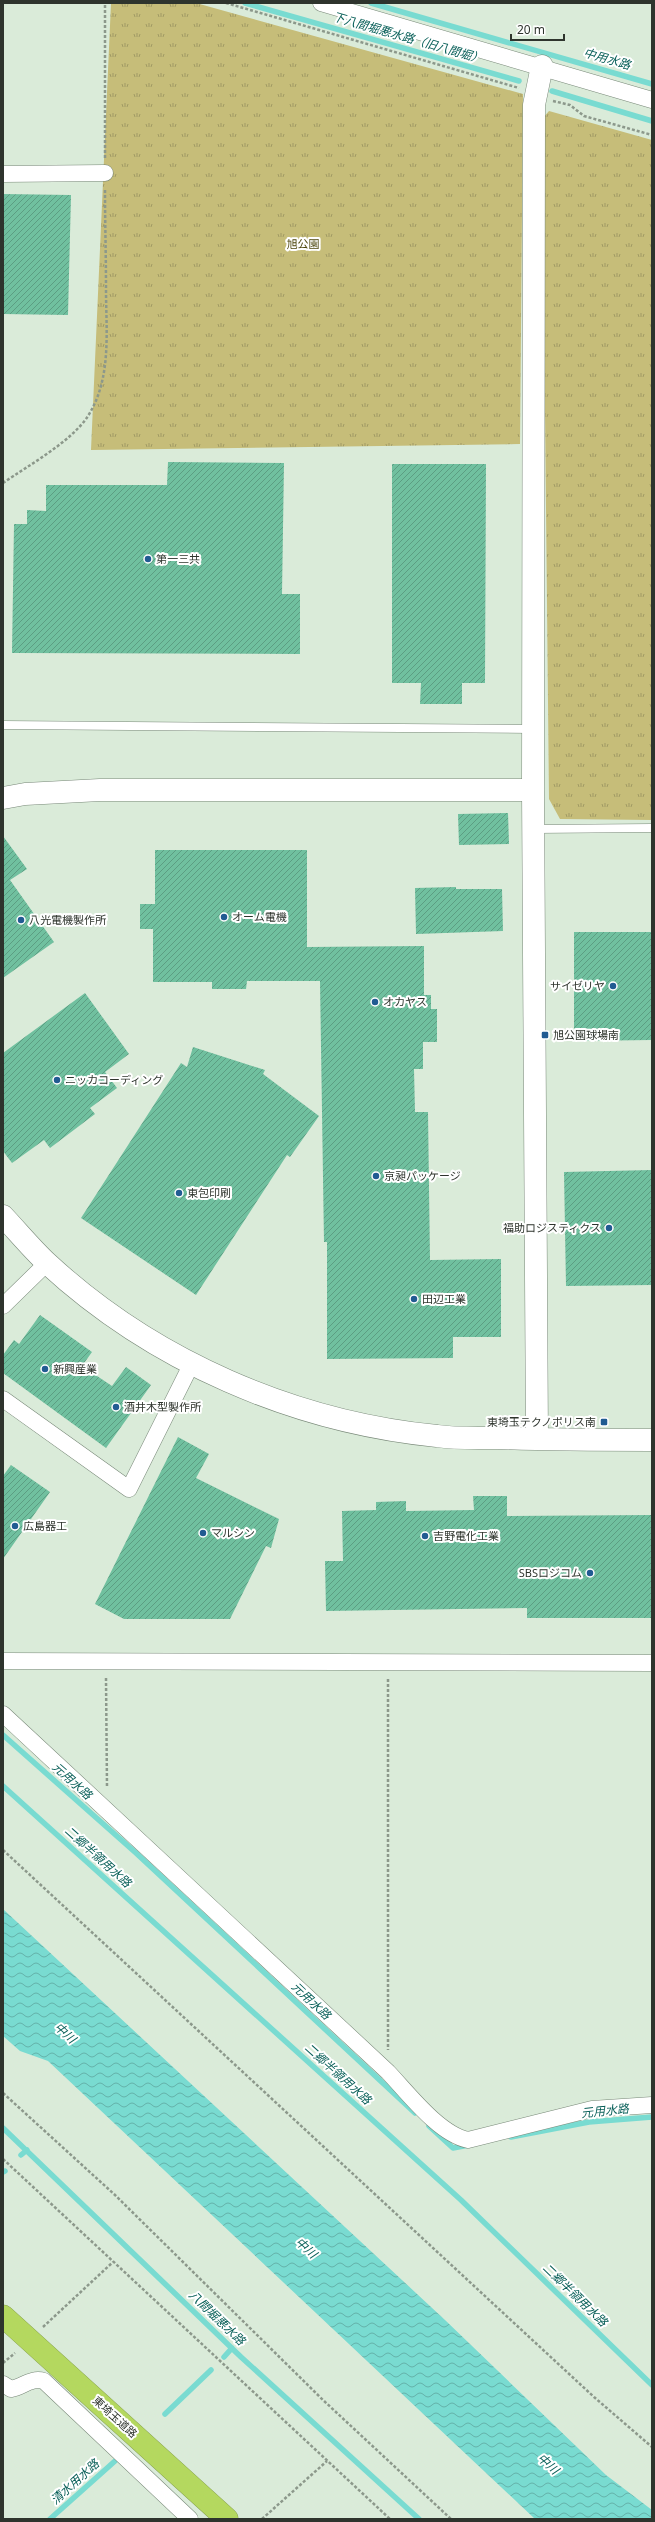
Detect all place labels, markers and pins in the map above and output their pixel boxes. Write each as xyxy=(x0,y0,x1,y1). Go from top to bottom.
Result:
place label: 第一三共 xyxy=(156,551,200,566)
marker: 第一三共 xyxy=(143,554,153,564)
place label: オーム電機 xyxy=(232,909,287,924)
place label: 八光電機製作所 xyxy=(29,912,107,927)
marker: オーム電機 xyxy=(219,912,229,922)
marker: 八光電機製作所 xyxy=(16,915,26,925)
place label: サイゼリヤ xyxy=(550,978,605,993)
marker: サイゼリヤ xyxy=(608,981,618,991)
place label: オカヤス xyxy=(383,994,427,1009)
marker: オカヤス xyxy=(370,997,380,1007)
place label: 旭公園球場南 xyxy=(553,1027,619,1042)
marker: 旭公園球場南 xyxy=(540,1030,550,1040)
place label: ニッカコーディング xyxy=(65,1072,163,1087)
marker: ニッカコーディング xyxy=(52,1075,62,1085)
place label: 京昶パッケージ xyxy=(384,1168,461,1183)
marker: 京昶パッケージ xyxy=(371,1171,381,1181)
place label: 東包印刷 xyxy=(187,1185,231,1200)
marker: 東包印刷 xyxy=(174,1188,184,1198)
place label: 福助ロジスティクス xyxy=(503,1220,601,1235)
marker: 福助ロジスティクス xyxy=(604,1223,614,1233)
place label: 田辺工業 xyxy=(422,1291,466,1306)
marker: 田辺工業 xyxy=(409,1294,419,1304)
place label: 新興産業 xyxy=(53,1361,97,1376)
marker: 新興産業 xyxy=(40,1364,50,1374)
place label: 酒井木型製作所 xyxy=(124,1399,202,1414)
marker: 酒井木型製作所 xyxy=(111,1402,121,1412)
place label: 東埼玉テクノポリス南 xyxy=(487,1414,596,1429)
marker: 東埼玉テクノポリス南 xyxy=(599,1417,609,1427)
place label: 広島器工 xyxy=(23,1518,67,1533)
marker: 広島器工 xyxy=(10,1521,20,1531)
place label: マルシン xyxy=(211,1525,255,1540)
marker: マルシン xyxy=(198,1528,208,1538)
place label: 吉野電化工業 xyxy=(433,1528,499,1543)
marker: 吉野電化工業 xyxy=(420,1531,430,1541)
place label: SBSロジコム xyxy=(519,1565,582,1580)
marker: SBSロジコム xyxy=(585,1568,595,1578)

